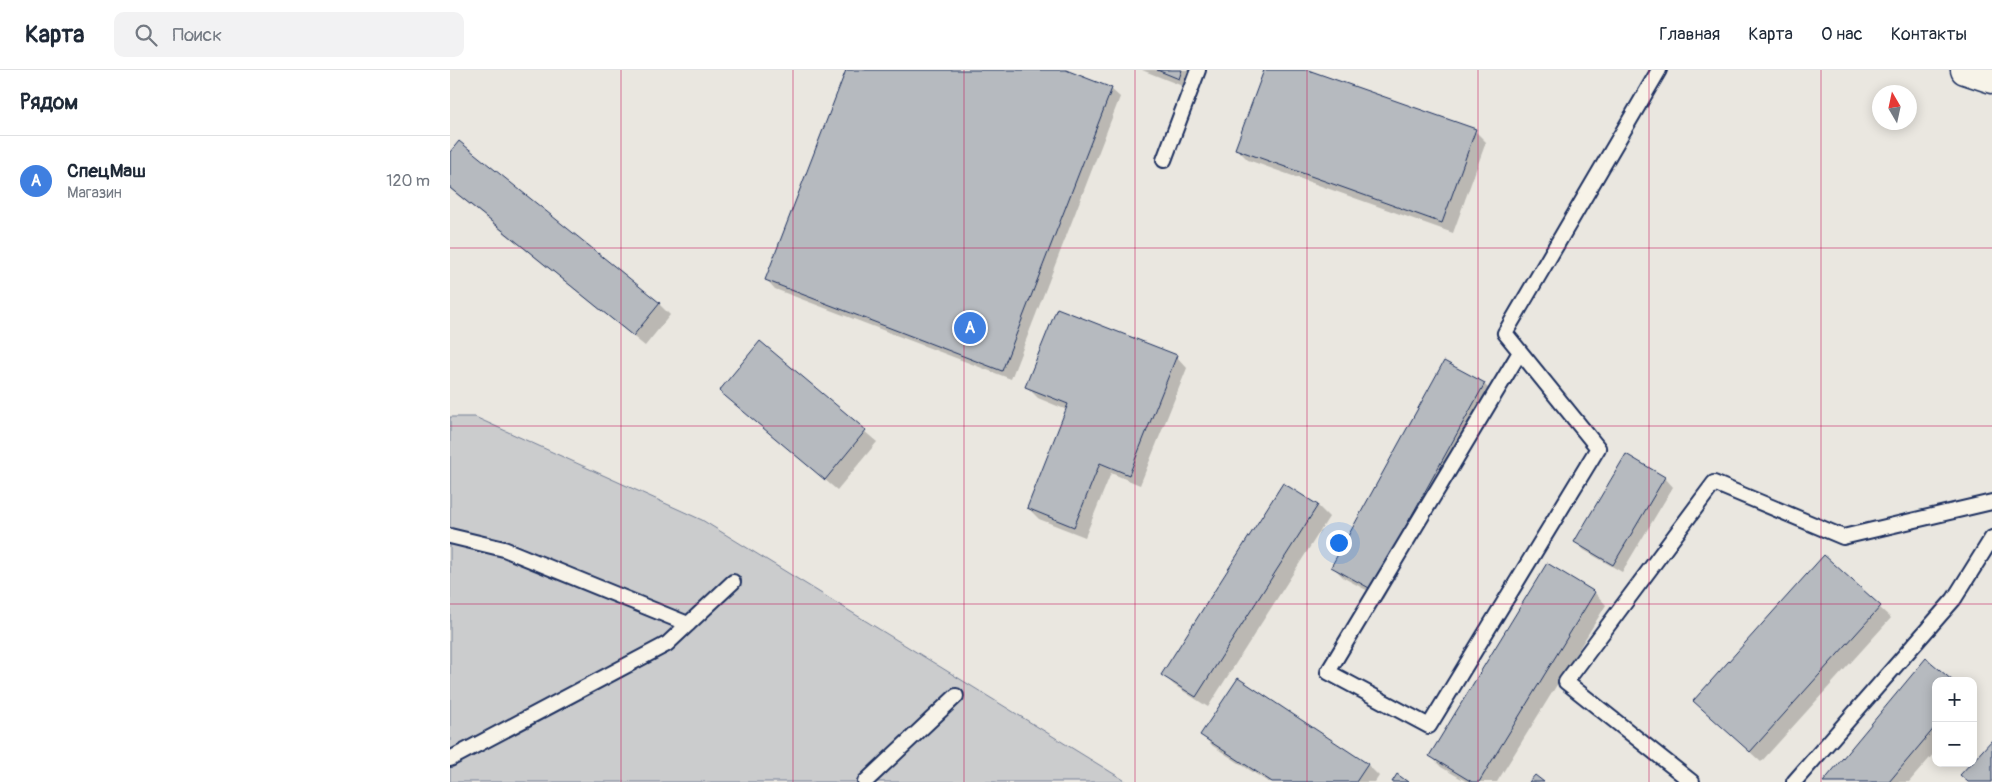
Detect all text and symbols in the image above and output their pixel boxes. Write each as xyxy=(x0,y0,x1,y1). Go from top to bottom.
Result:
search box xyxy=(114,12,464,57)
text: Карта xyxy=(25,20,84,49)
icon: search xyxy=(132,21,160,49)
text: Поиск xyxy=(172,23,222,47)
text: Главная xyxy=(1659,23,1720,46)
text: Карта xyxy=(1748,23,1793,46)
text: О нас xyxy=(1821,23,1863,46)
text: Контакты xyxy=(1891,23,1967,46)
north arrow xyxy=(1872,85,1917,130)
text: Рядом xyxy=(20,89,78,116)
text: СпецМаш xyxy=(67,159,146,183)
text: A xyxy=(31,171,41,191)
text: 120 m xyxy=(386,171,430,191)
text: Магазин xyxy=(67,183,122,203)
pin: A xyxy=(954,309,986,347)
your location xyxy=(1326,530,1352,556)
map controls xyxy=(1932,677,1977,767)
button: + xyxy=(1932,677,1977,722)
button: − xyxy=(1932,722,1977,767)

